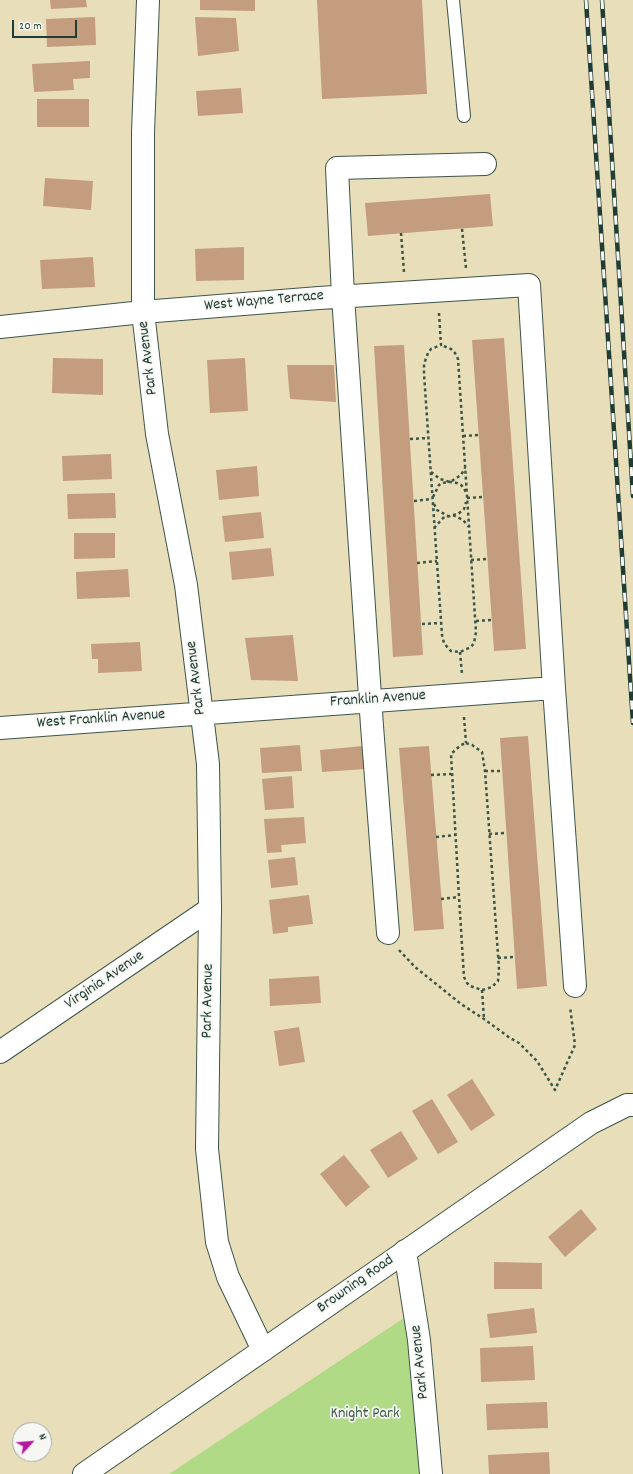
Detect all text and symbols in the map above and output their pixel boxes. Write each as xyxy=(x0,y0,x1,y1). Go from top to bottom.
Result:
scale bar xyxy=(14,12,79,38)
text: 20 m xyxy=(19,18,42,35)
street label: West Wayne Terrace xyxy=(203,287,325,317)
street label: Park Avenue xyxy=(135,320,163,396)
street label: Park Avenue xyxy=(183,640,211,716)
street label: Franklin Avenue xyxy=(329,687,427,713)
street label: West Franklin Avenue xyxy=(36,706,166,734)
street label: Virginia Avenue xyxy=(62,947,148,1015)
street label: Park Avenue xyxy=(199,963,219,1039)
street label: Browning Road xyxy=(314,1252,398,1318)
street label: Park Avenue xyxy=(408,1324,434,1400)
park label: Knight Park xyxy=(331,1405,399,1425)
north arrow xyxy=(12,1422,52,1462)
text: N xyxy=(34,1431,50,1443)

